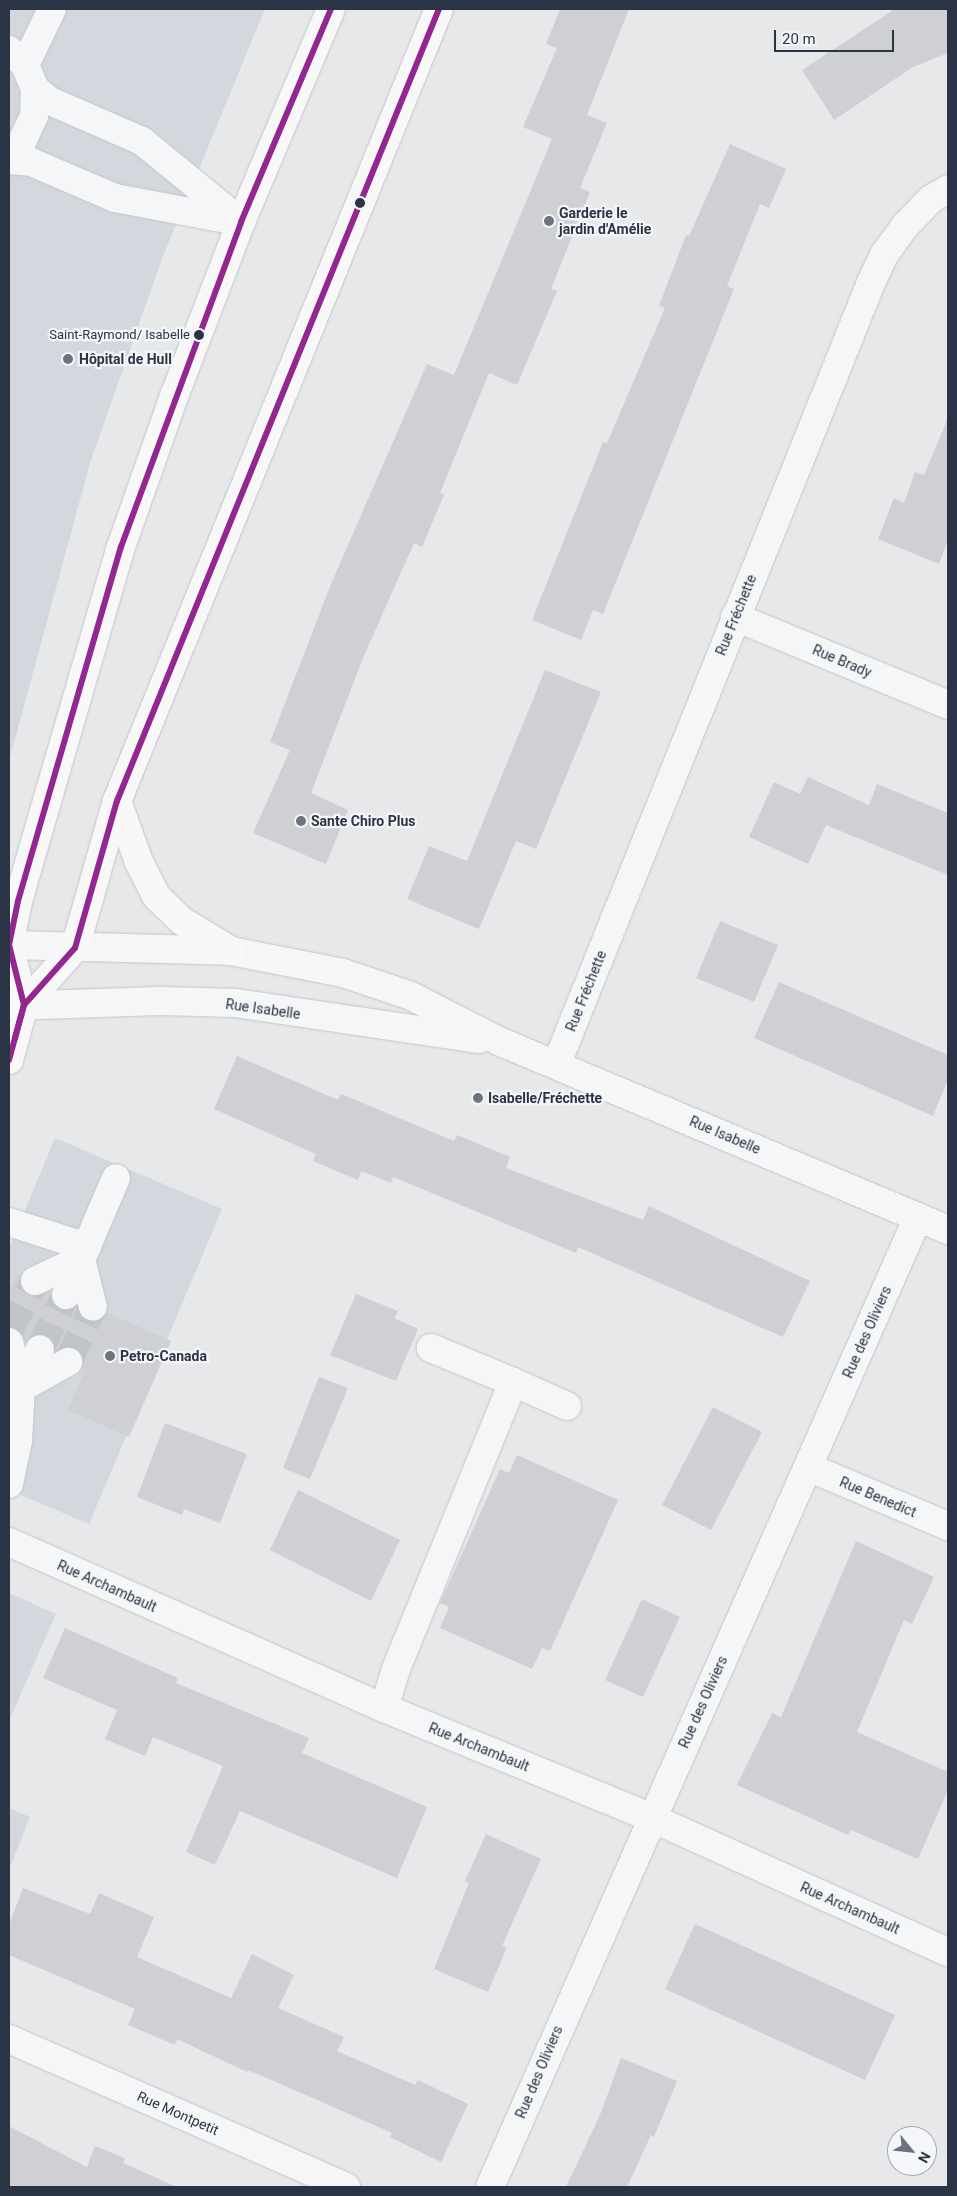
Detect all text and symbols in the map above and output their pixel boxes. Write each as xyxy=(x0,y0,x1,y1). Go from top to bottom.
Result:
scale bar xyxy=(777,20,897,52)
text: 20 m xyxy=(782,30,816,48)
unlabelled marker xyxy=(355,198,365,208)
place label: Garderie le jardin d'Amélie xyxy=(559,205,651,238)
marker: Garderie le jardin d'Amélie xyxy=(543,215,555,227)
place label: Saint-Raymond/ Isabelle xyxy=(49,327,190,343)
marker: Saint-Raymond/ Isabelle xyxy=(194,330,204,340)
place label: Hôpital de Hull xyxy=(79,351,172,367)
marker: Hôpital de Hull xyxy=(61,352,75,366)
street label: Rue Fréchette xyxy=(712,572,760,658)
street label: Rue Brady xyxy=(810,641,874,681)
place label: Sante Chiro Plus xyxy=(311,813,416,829)
marker: Sante Chiro Plus xyxy=(295,815,307,827)
street label: Rue Fréchette xyxy=(562,948,610,1034)
street label: Rue Isabelle xyxy=(224,995,302,1023)
place label: Isabelle/Fréchette xyxy=(488,1090,602,1106)
marker: Isabelle/Fréchette xyxy=(472,1092,484,1104)
street label: Rue Isabelle xyxy=(687,1113,763,1157)
street label: Rue des Oliviers xyxy=(839,1283,895,1381)
place label: Petro-Canada xyxy=(120,1348,207,1364)
marker: Petro-Canada xyxy=(104,1350,116,1362)
street label: Rue Benedict xyxy=(837,1473,919,1521)
street label: Rue Archambault xyxy=(55,1557,159,1615)
street label: Rue des Oliviers xyxy=(675,1653,731,1751)
street label: Rue Archambault xyxy=(426,1719,532,1775)
street label: Rue Archambault xyxy=(798,1879,902,1937)
street label: Rue des Oliviers xyxy=(512,2023,566,2121)
street label: Rue Montpetit xyxy=(135,2088,221,2138)
north arrow xyxy=(887,2126,937,2176)
text: N xyxy=(915,2149,934,2166)

